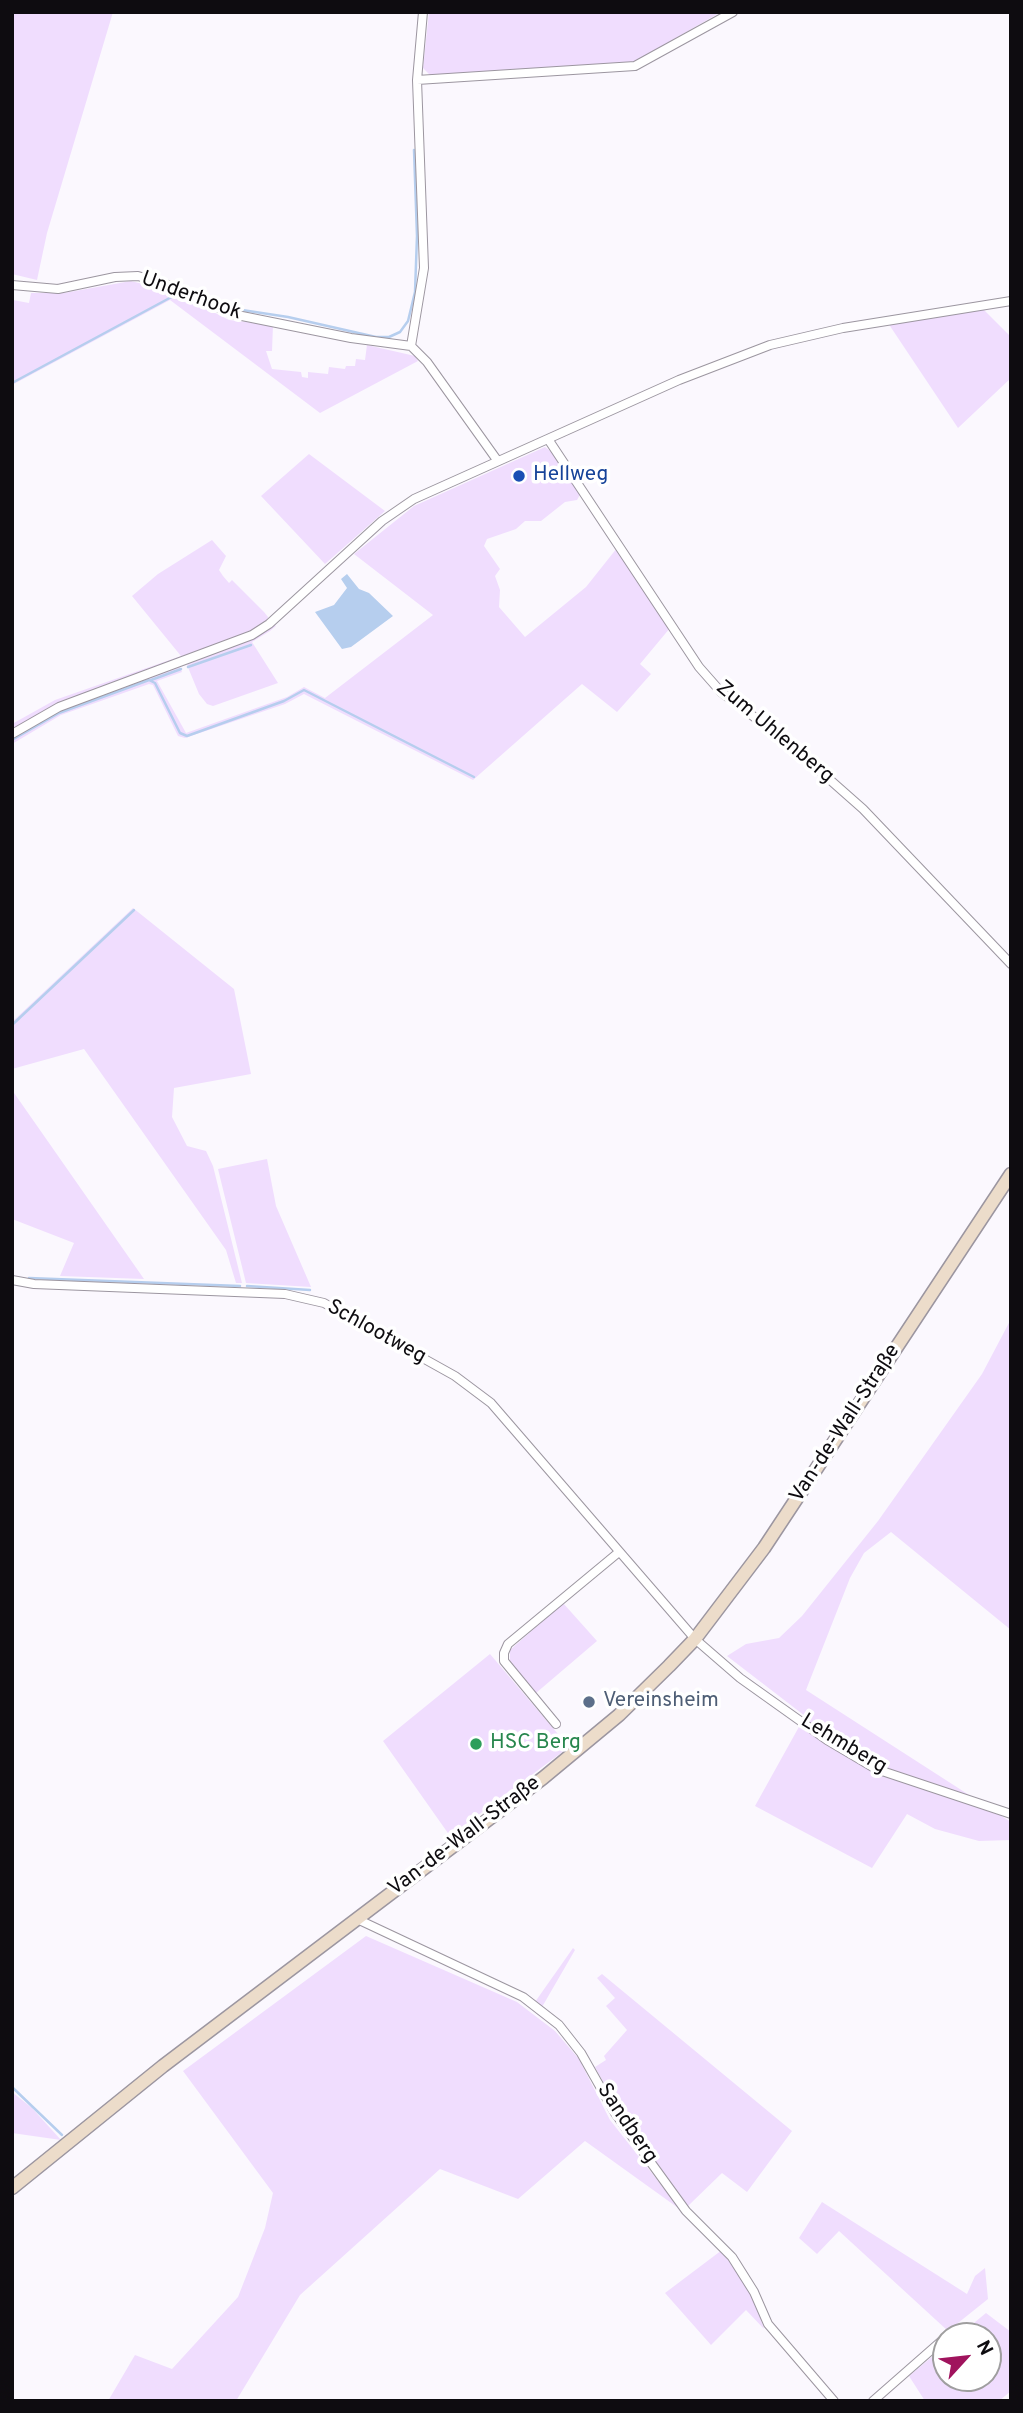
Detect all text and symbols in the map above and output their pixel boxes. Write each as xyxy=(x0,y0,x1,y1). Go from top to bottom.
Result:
street label: Underhook xyxy=(137,267,245,327)
place label: Hellweg xyxy=(533,463,608,489)
marker: Hellweg xyxy=(511,468,527,484)
street label: Zum Uhlenberg xyxy=(710,676,838,790)
street label: Schlootweg xyxy=(322,1295,430,1371)
street label: Van-de-Wall-Straße xyxy=(785,1340,907,1508)
place label: Vereinsheim xyxy=(603,1689,719,1715)
marker: Vereinsheim xyxy=(581,1694,597,1710)
street label: Lehmberg xyxy=(795,1709,891,1781)
place label: HSC Berg xyxy=(490,1731,581,1757)
marker: HSC Berg xyxy=(468,1736,484,1752)
street label: Van-de-Wall-Straße xyxy=(384,1772,546,1902)
street label: Sandberg xyxy=(590,2079,662,2169)
north arrow xyxy=(932,2322,1002,2392)
text: N xyxy=(970,2337,998,2360)

